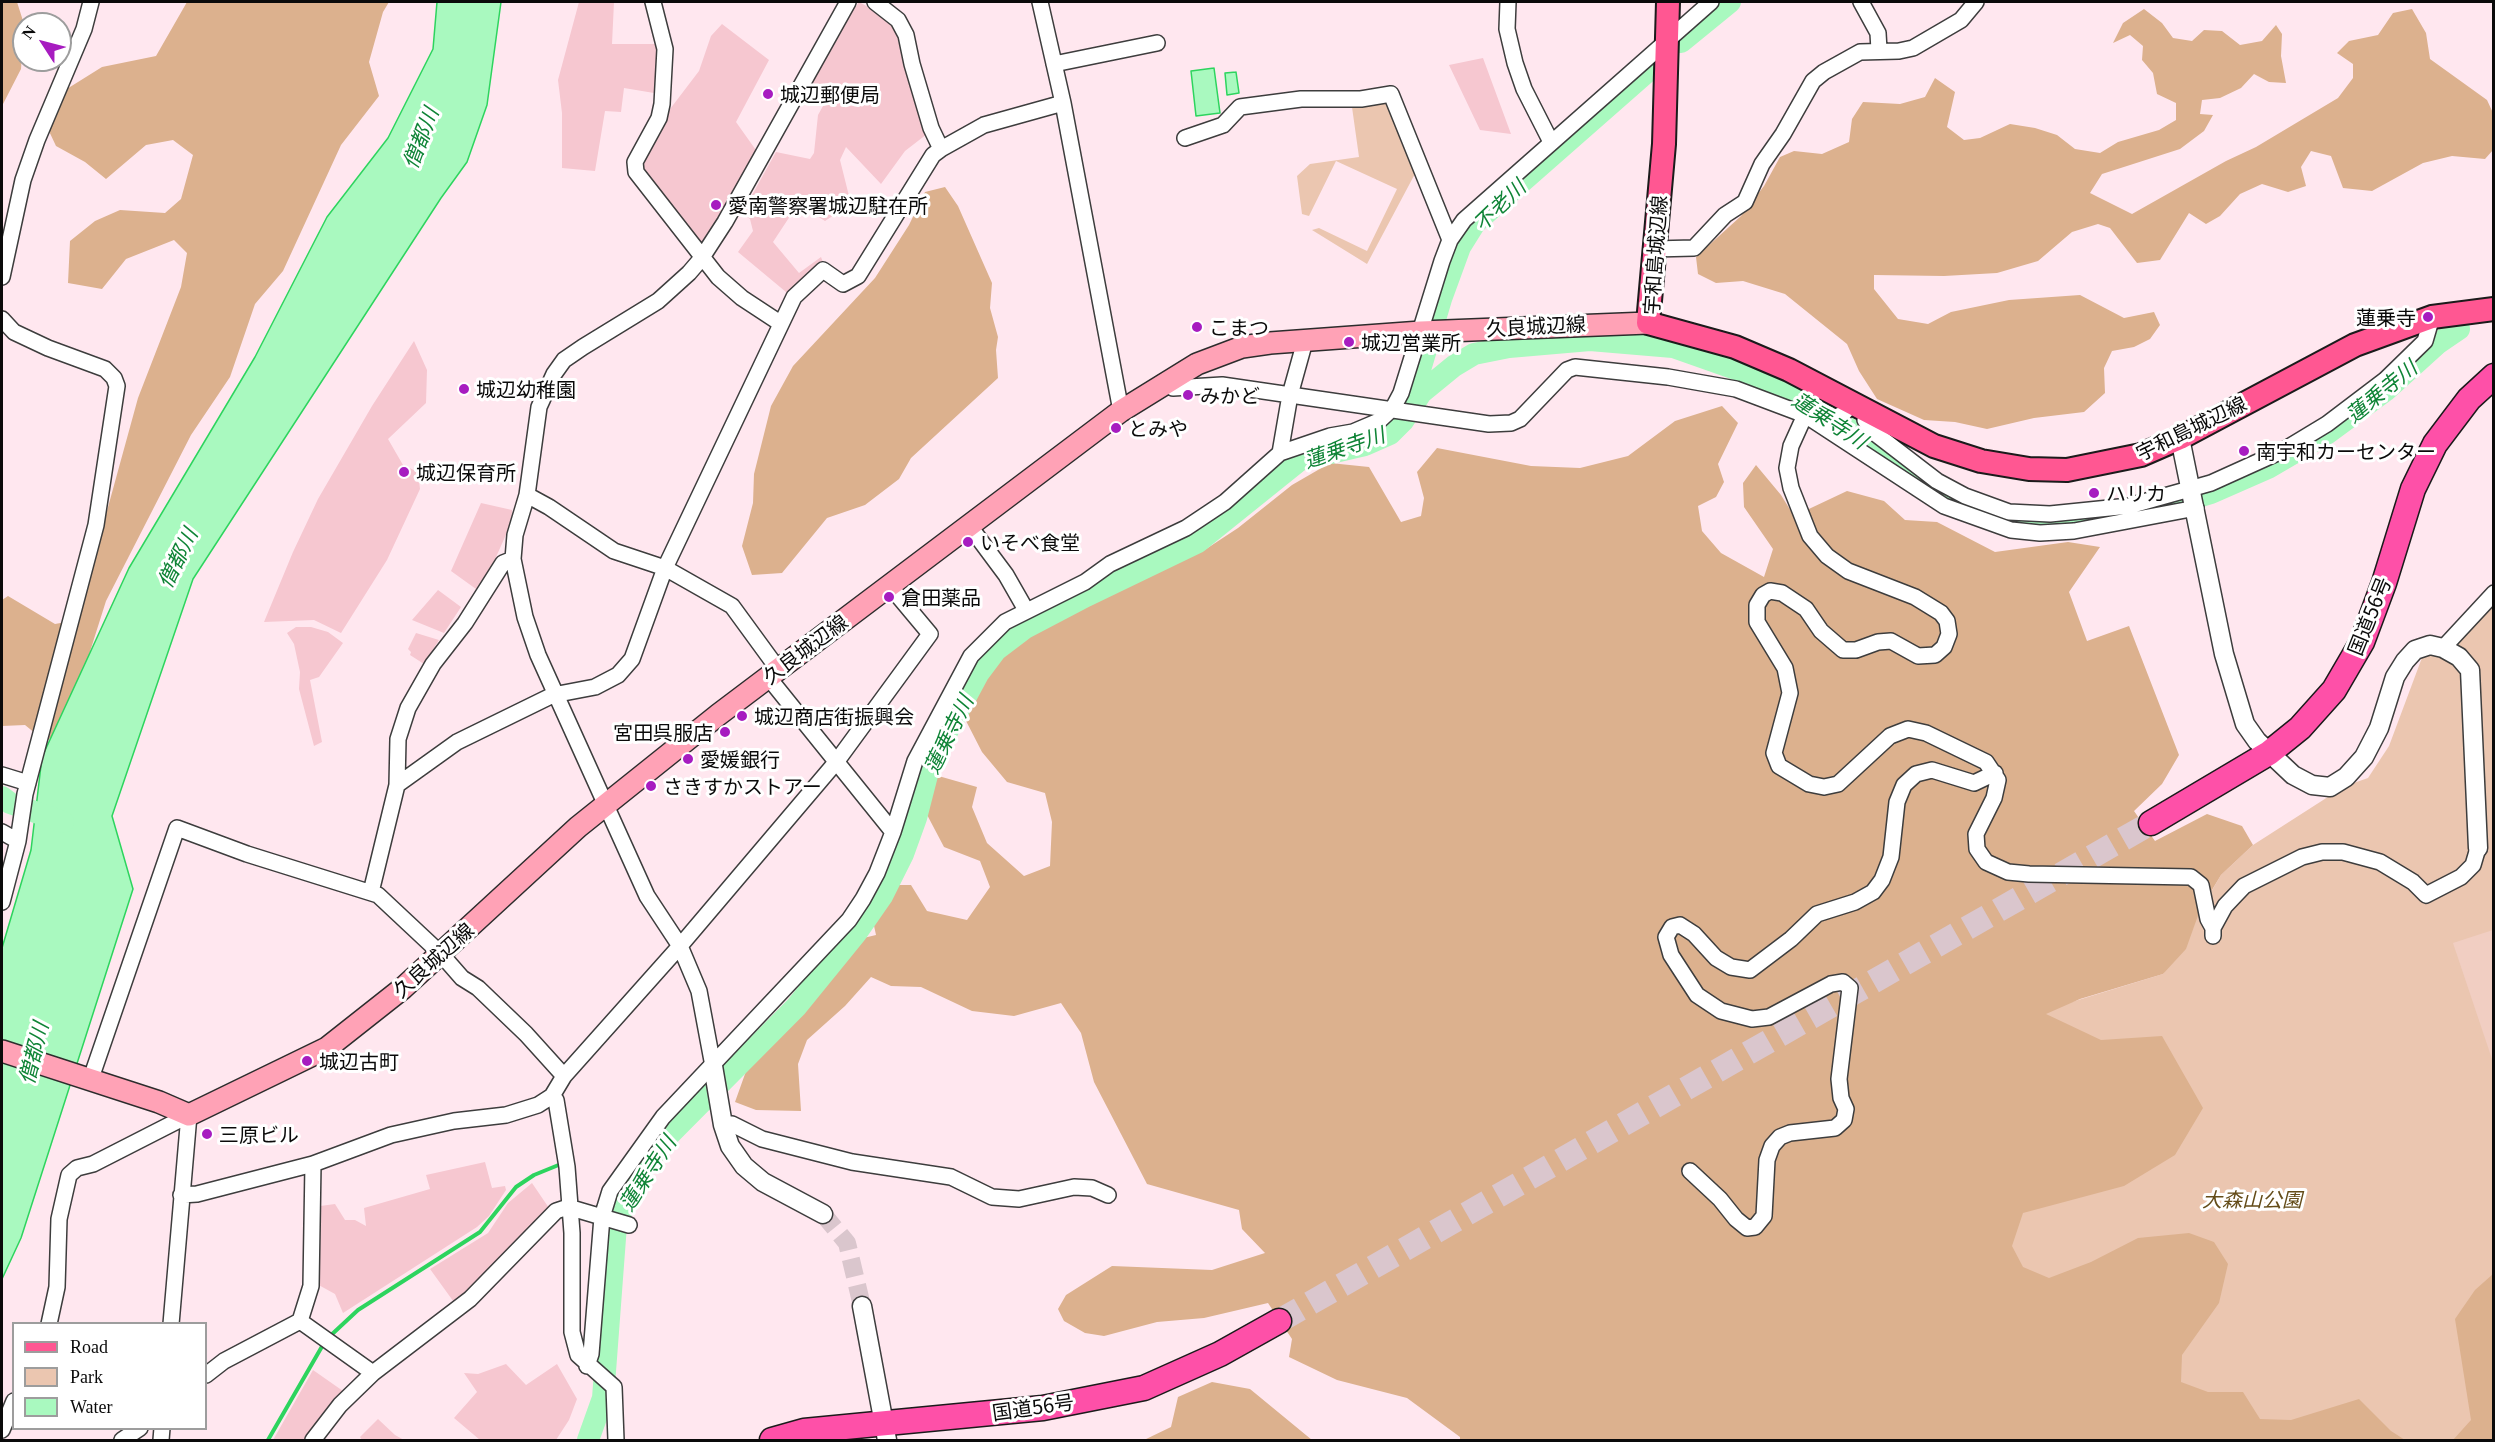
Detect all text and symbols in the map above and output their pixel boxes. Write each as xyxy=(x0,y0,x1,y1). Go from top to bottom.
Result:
north arrow xyxy=(12,12,72,72)
text: N xyxy=(18,23,39,42)
place label: 城辺郵便局 xyxy=(780,82,880,106)
marker: 城辺郵便局 xyxy=(761,87,775,101)
water label: 僧都川 xyxy=(397,104,443,172)
water label: 不老川 xyxy=(1468,174,1530,236)
place label: 愛南警察署城辺駐在所 xyxy=(728,193,928,217)
street label: 宇和島城辺線 xyxy=(1639,194,1671,316)
marker: 愛南警察署城辺駐在所 xyxy=(709,198,723,212)
place label: 蓮乗寺 xyxy=(2356,305,2416,329)
marker: 蓮乗寺 xyxy=(2421,310,2435,324)
street label: 久良城辺線 xyxy=(1485,311,1587,341)
place label: こまつ xyxy=(1209,315,1269,339)
marker: こまつ xyxy=(1190,320,1204,334)
place label: 城辺営業所 xyxy=(1361,330,1461,354)
marker: 城辺営業所 xyxy=(1342,335,1356,349)
water label: 蓮乗寺川 xyxy=(2340,355,2422,427)
place label: 城辺幼稚園 xyxy=(476,377,576,401)
marker: 城辺幼稚園 xyxy=(457,382,471,396)
place label: みかど xyxy=(1200,383,1260,407)
water label: 蓮乗寺川 xyxy=(1788,387,1872,453)
marker: みかど xyxy=(1181,388,1195,402)
street label: 宇和島城辺線 xyxy=(2132,391,2250,465)
place label: とみや xyxy=(1128,416,1188,440)
marker: とみや xyxy=(1109,421,1123,435)
water label: 蓮乗寺川 xyxy=(1300,421,1388,473)
place label: 南宇和カーセンター xyxy=(2256,439,2436,463)
marker: 南宇和カーセンター xyxy=(2237,444,2251,458)
place label: 城辺保育所 xyxy=(416,460,516,484)
marker: 城辺保育所 xyxy=(397,465,411,479)
place label: ハリカ xyxy=(2106,481,2166,505)
marker: ハリカ xyxy=(2087,486,2101,500)
water label: 僧都川 xyxy=(152,524,202,592)
place label: いそべ食堂 xyxy=(980,530,1080,554)
marker: いそべ食堂 xyxy=(961,535,975,549)
street label: 国道56号 xyxy=(2342,573,2396,659)
place label: 倉田薬品 xyxy=(901,585,981,609)
marker: 倉田薬品 xyxy=(882,590,896,604)
street label: 久良城辺線 xyxy=(758,609,852,689)
water label: 蓮乗寺川 xyxy=(918,691,978,777)
place label: 城辺商店街振興会 xyxy=(754,704,914,728)
marker: 城辺商店街振興会 xyxy=(735,709,749,723)
place label: 宮田呉服店 xyxy=(613,720,713,744)
marker: 宮田呉服店 xyxy=(718,725,732,739)
place label: 愛媛銀行 xyxy=(700,747,780,771)
marker: 愛媛銀行 xyxy=(681,752,695,766)
place label: さきすかストアー xyxy=(663,774,822,798)
marker: さきすかストアー xyxy=(644,779,658,793)
street label: 久良城辺線 xyxy=(388,918,478,1002)
water label: 僧都川 xyxy=(13,1019,53,1087)
place label: 城辺古町 xyxy=(319,1049,399,1073)
marker: 城辺古町 xyxy=(300,1054,314,1068)
place label: 三原ビル xyxy=(219,1122,299,1146)
marker: 三原ビル xyxy=(200,1127,214,1141)
water label: 蓮乗寺川 xyxy=(614,1131,680,1215)
park label: 大森山公園 xyxy=(2202,1187,2302,1211)
legend xyxy=(12,1322,207,1430)
text: Road xyxy=(70,1337,108,1357)
text: Park xyxy=(70,1367,103,1387)
street label: 国道56号 xyxy=(991,1389,1075,1425)
text: Water xyxy=(70,1397,113,1417)

